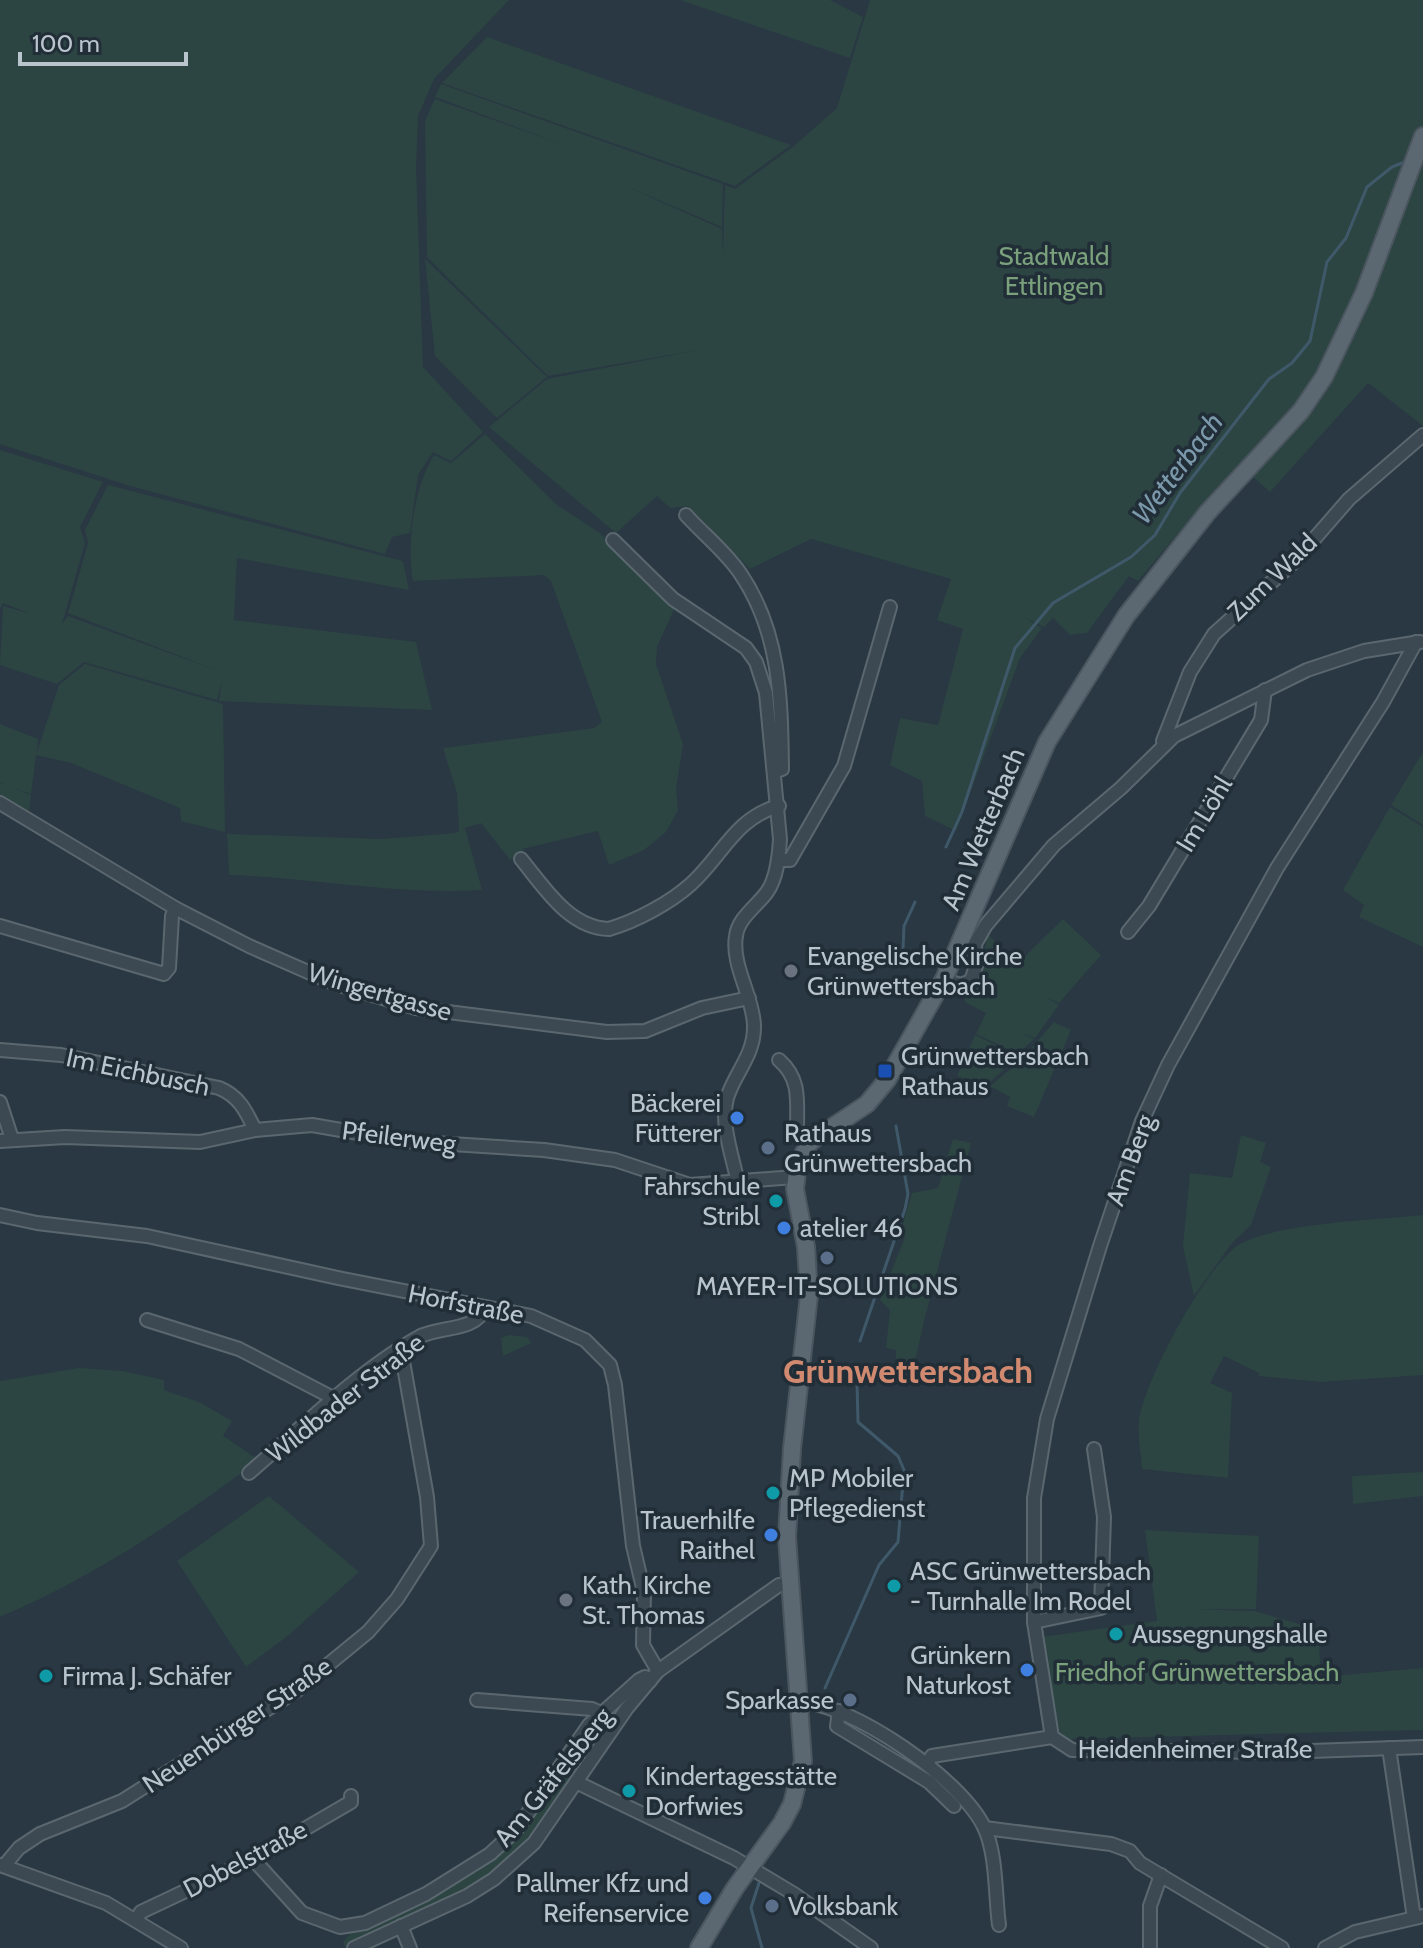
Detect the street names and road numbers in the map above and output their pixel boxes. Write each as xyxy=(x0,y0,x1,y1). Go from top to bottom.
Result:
street label: Zum Wald xyxy=(1221,527,1323,627)
street label: Am Wetterbach xyxy=(934,743,1032,915)
street label: Im Löhl xyxy=(1169,770,1239,858)
street label: Wingertgasse xyxy=(304,956,456,1028)
street label: Im Eichbusch xyxy=(63,1041,213,1103)
street label: Am Berg xyxy=(1099,1109,1162,1210)
street label: Pfeilerweg xyxy=(340,1114,459,1160)
street label: Horfstraße xyxy=(405,1277,527,1331)
street label: Wildbader Straße xyxy=(260,1326,430,1470)
street label: Neuenbürger Straße xyxy=(136,1650,338,1800)
street label: Am Gräfelsberg xyxy=(487,1700,619,1853)
street label: Heidenheimer Straße xyxy=(1078,1733,1312,1765)
street label: Dobelstraße xyxy=(178,1813,312,1905)

